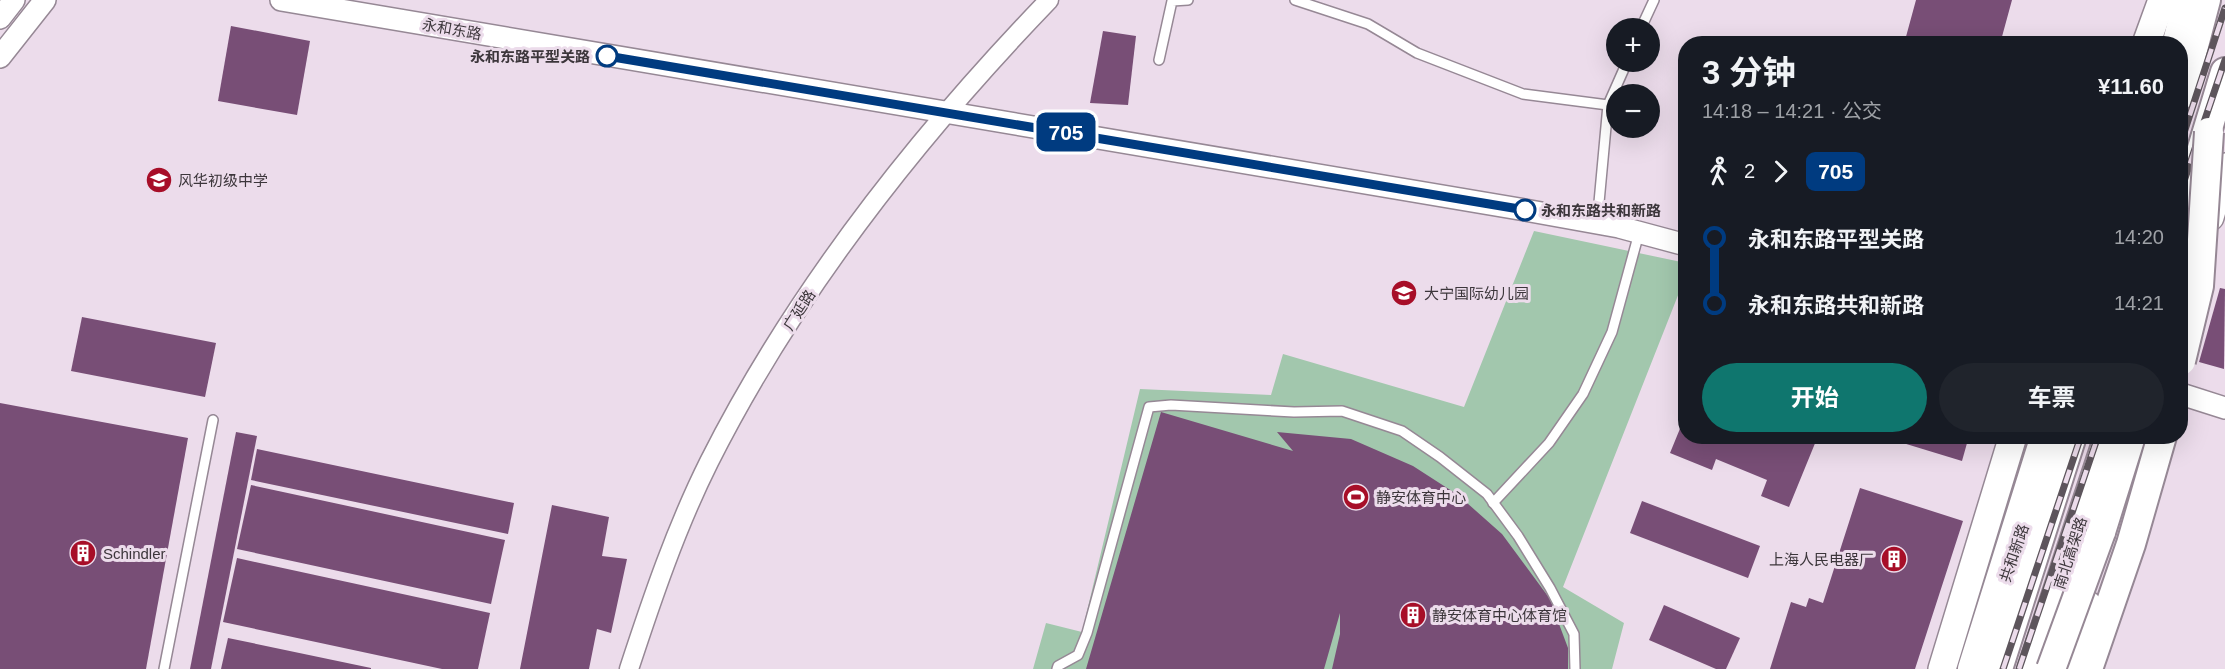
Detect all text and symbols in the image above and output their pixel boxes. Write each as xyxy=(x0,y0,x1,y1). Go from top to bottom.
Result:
street label: 永和东路 xyxy=(421,15,483,43)
map controls xyxy=(1606,18,1660,138)
button: + xyxy=(1606,18,1660,72)
marker: 永和东路平型关路 xyxy=(596,45,618,67)
place label: 永和东路平型关路 xyxy=(470,48,590,65)
text: 3 分钟 xyxy=(1702,54,1796,91)
text: ¥11.60 xyxy=(2098,74,2164,99)
button: − xyxy=(1606,84,1660,138)
text: 14:18 – 14:21 · 公交 xyxy=(1702,100,1882,122)
line badge: 705 xyxy=(1032,112,1100,152)
text: 705 xyxy=(1048,121,1084,144)
icon: walk xyxy=(1702,155,1735,188)
icon: forward xyxy=(1764,155,1797,188)
text: 2 xyxy=(1744,160,1755,182)
text: 705 xyxy=(1818,160,1853,183)
school or university icon: 风华初级中学 xyxy=(144,165,174,195)
place label: 风华初级中学 xyxy=(178,172,268,189)
marker: 永和东路共和新路 xyxy=(1514,199,1536,221)
place label: 永和东路共和新路 xyxy=(1541,202,1661,219)
text: 14:20 xyxy=(2114,226,2164,248)
text: 永和东路平型关路 xyxy=(1748,227,1924,252)
school or university icon: 大宁国际幼儿园 xyxy=(1389,278,1419,308)
place label: 大宁国际幼儿园 xyxy=(1424,285,1529,302)
street label: 广延路 xyxy=(780,286,818,334)
text: 14:21 xyxy=(2114,292,2164,314)
text: 永和东路共和新路 xyxy=(1748,293,1924,318)
button: 开始 xyxy=(1702,363,1927,432)
button: 车票 xyxy=(1939,363,2164,432)
sports icon: 静安体育中心 xyxy=(1341,482,1371,512)
place label: 静安体育中心 xyxy=(1376,489,1466,506)
street label: 南北高架路 xyxy=(2050,515,2090,591)
street label: 共和新路 xyxy=(1996,522,2032,584)
building icon: Schindler xyxy=(68,538,98,568)
building icon: 上海人民电器厂 xyxy=(1879,544,1909,574)
place label: Schindler xyxy=(103,545,166,562)
place label: 上海人民电器厂 xyxy=(1769,551,1874,568)
building icon: 静安体育中心体育馆 xyxy=(1398,600,1428,630)
place label: 静安体育中心体育馆 xyxy=(1432,607,1567,624)

